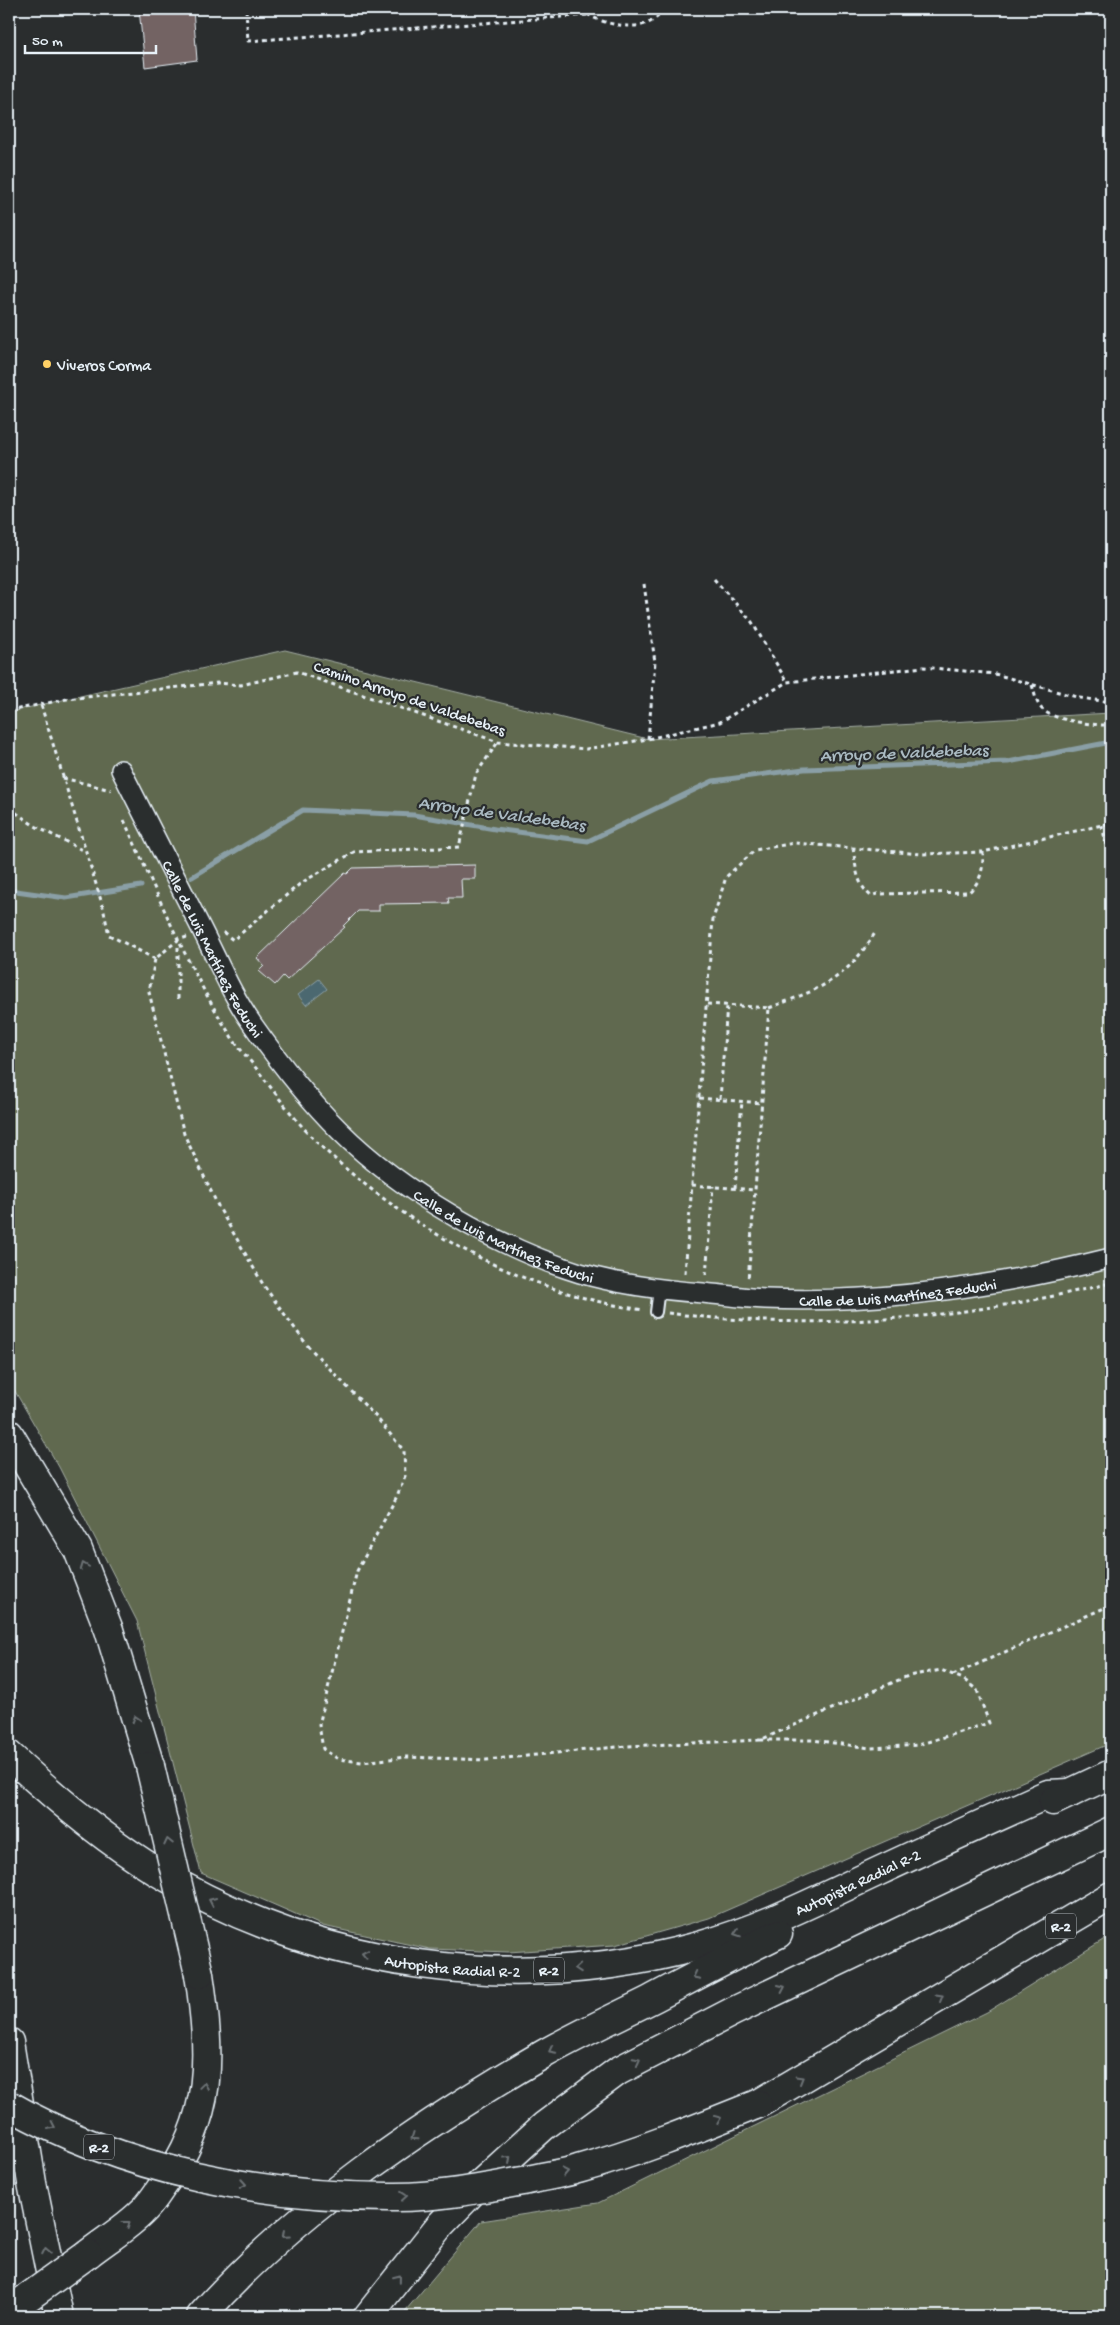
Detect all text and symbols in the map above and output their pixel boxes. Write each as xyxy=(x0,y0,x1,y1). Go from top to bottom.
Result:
scale bar xyxy=(25,22,156,54)
text: 50 m xyxy=(32,33,63,51)
marker: Viveros Corma xyxy=(41,358,53,370)
place label: Viveros Corma xyxy=(56,358,152,377)
street label: Camino Arroyo de Valdebebas xyxy=(311,659,508,742)
water label: Arroyo de Valdebebas xyxy=(820,741,991,768)
water label: Arroyo de Valdebebas xyxy=(417,793,589,838)
street label: Calle de Luis Martínez Feduchi xyxy=(156,858,265,1043)
street label: Calle de Luis Martínez Feduchi xyxy=(408,1187,595,1289)
street label: Calle de Luis Martínez Feduchi xyxy=(799,1277,998,1313)
one-way arrow xyxy=(80,1562,90,1570)
one-way arrow xyxy=(131,1716,141,1724)
one-way arrow xyxy=(163,1837,174,1846)
street label: Autopista Radial R-2 xyxy=(793,1847,924,1922)
one-way arrow xyxy=(208,1897,217,1907)
road number: R-2 xyxy=(1046,1914,1076,1938)
one-way arrow xyxy=(733,1927,741,1937)
one-way arrow xyxy=(360,1949,369,1960)
street label: Autopista Radial R-2 xyxy=(383,1952,520,1984)
road number: R-2 xyxy=(534,1958,564,1982)
one-way arrow xyxy=(574,1962,582,1973)
one-way arrow xyxy=(693,1970,702,1980)
one-way arrow xyxy=(777,1984,786,1994)
one-way arrow xyxy=(934,1993,943,2003)
one-way arrow xyxy=(548,2044,557,2054)
one-way arrow xyxy=(632,2057,641,2067)
one-way arrow xyxy=(794,2075,803,2085)
one-way arrow xyxy=(198,2082,209,2090)
one-way arrow xyxy=(714,2115,722,2125)
one-way arrow xyxy=(47,2120,56,2131)
one-way arrow xyxy=(411,2131,420,2140)
road number: R-2 xyxy=(84,2134,114,2160)
one-way arrow xyxy=(503,2156,512,2165)
one-way arrow xyxy=(561,2168,569,2178)
one-way arrow xyxy=(238,2179,247,2189)
one-way arrow xyxy=(401,2191,409,2202)
one-way arrow xyxy=(121,2222,130,2230)
one-way arrow xyxy=(282,2229,291,2238)
one-way arrow xyxy=(41,2247,51,2256)
one-way arrow xyxy=(392,2275,400,2284)

